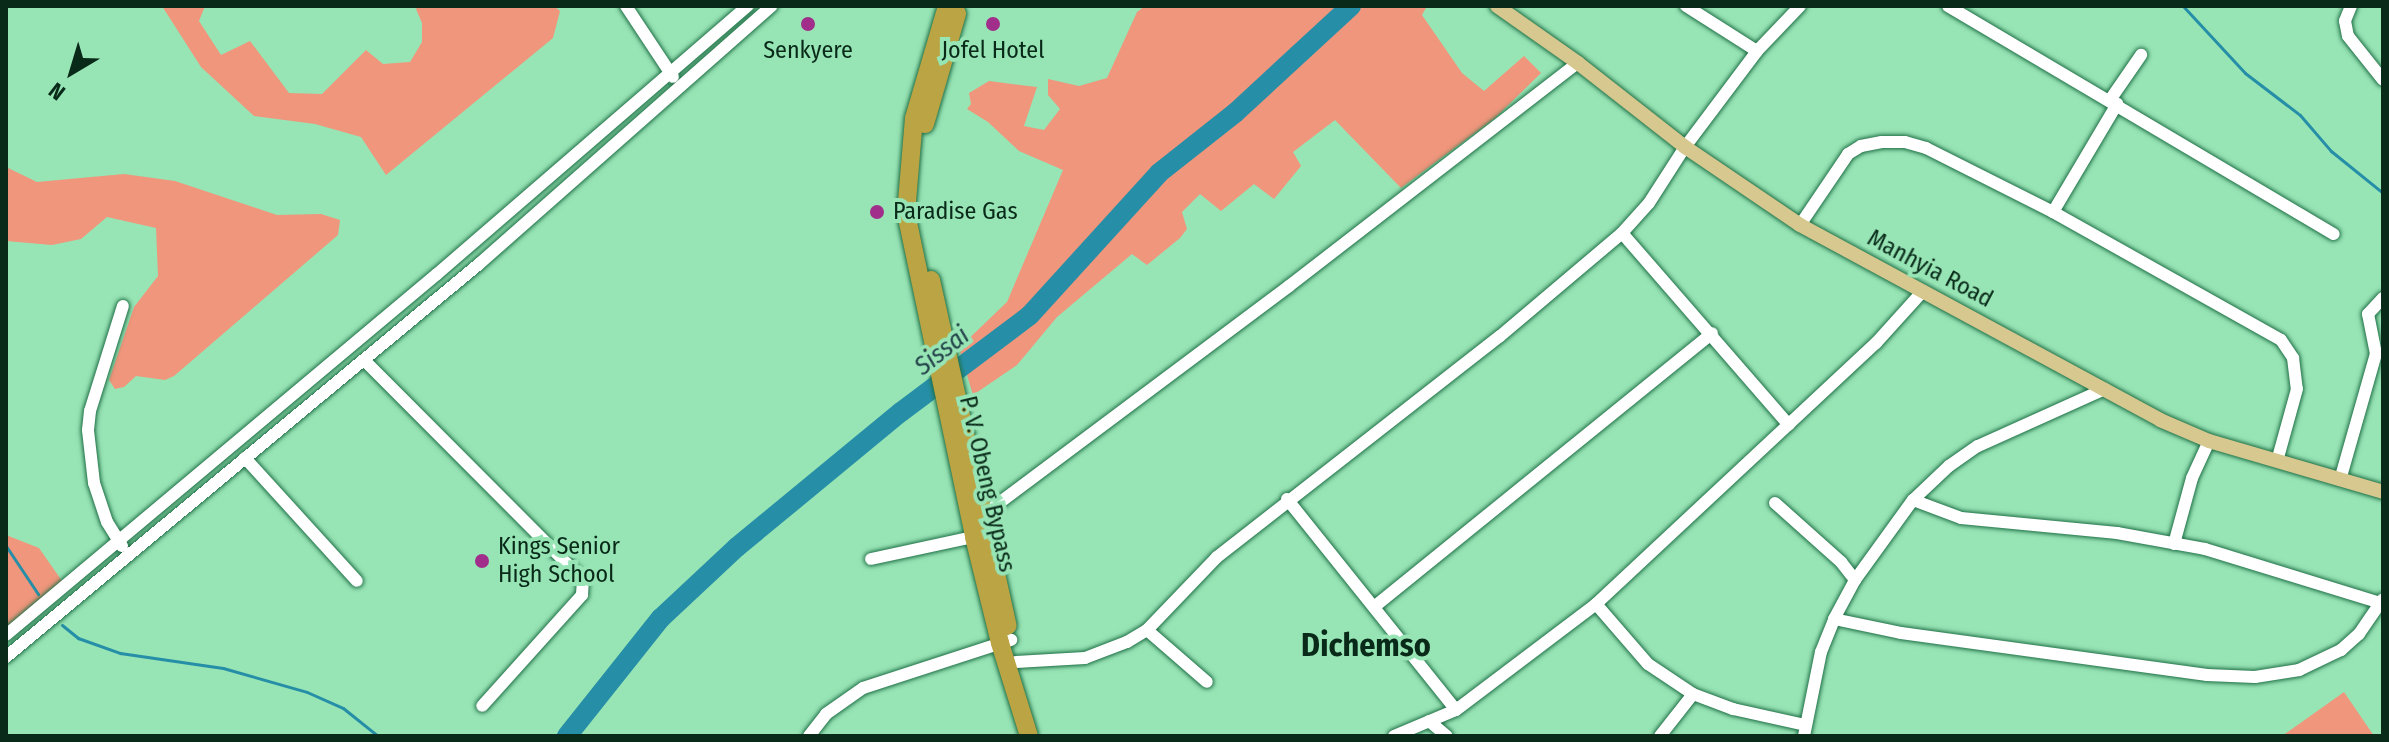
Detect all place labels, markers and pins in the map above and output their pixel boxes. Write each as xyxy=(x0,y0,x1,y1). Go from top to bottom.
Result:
marker: Senkyere xyxy=(799,15,817,33)
marker: Jofel Hotel xyxy=(984,15,1002,33)
place label: Senkyere xyxy=(763,37,853,65)
place label: Jofel Hotel xyxy=(942,37,1044,65)
place label: Paradise Gas xyxy=(893,198,1018,226)
marker: Paradise Gas xyxy=(868,203,886,221)
place label: Kings Senior High School xyxy=(498,533,620,589)
marker: Kings Senior High School xyxy=(473,552,491,570)

